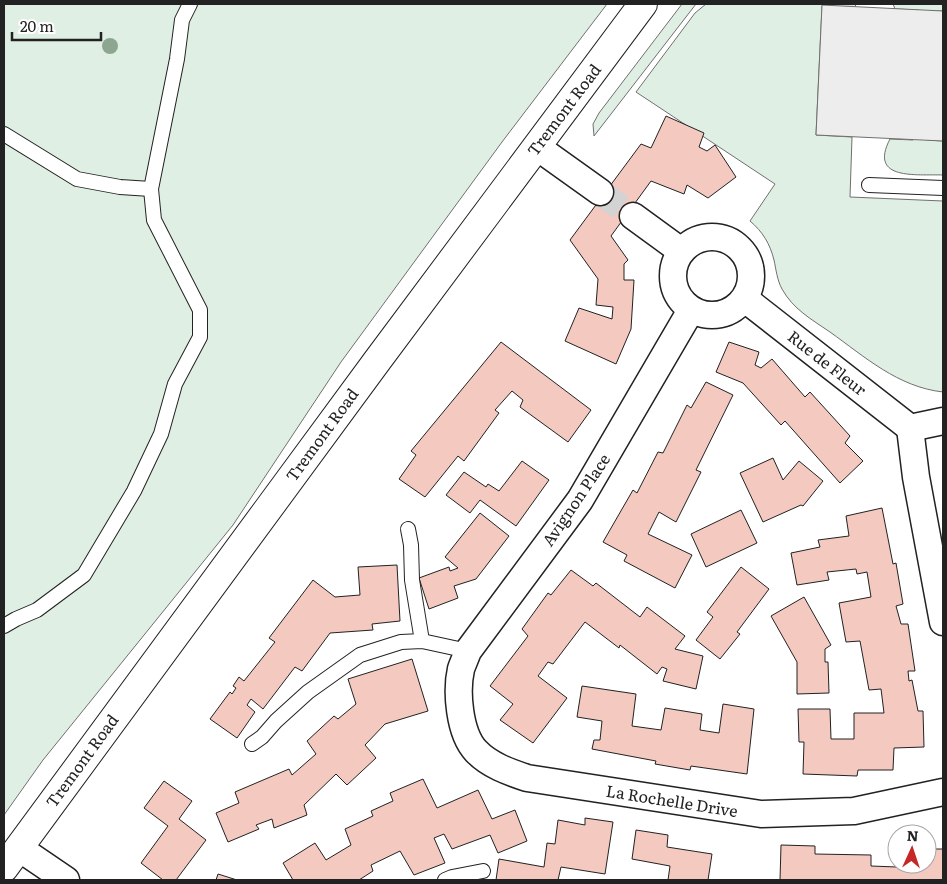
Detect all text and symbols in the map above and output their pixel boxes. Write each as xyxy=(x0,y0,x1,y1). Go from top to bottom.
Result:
scale bar xyxy=(12,10,101,42)
text: 20 m xyxy=(20,14,54,37)
street label: Tremont Road xyxy=(520,58,606,161)
street label: Rue de Fleur xyxy=(783,324,873,401)
street label: Tremont Road xyxy=(279,383,363,486)
street label: Avignon Place xyxy=(535,448,615,551)
street label: Tremont Road xyxy=(39,709,123,812)
street label: La Rochelle Drive xyxy=(605,778,740,822)
north arrow xyxy=(887,824,937,874)
text: N xyxy=(906,825,919,845)

